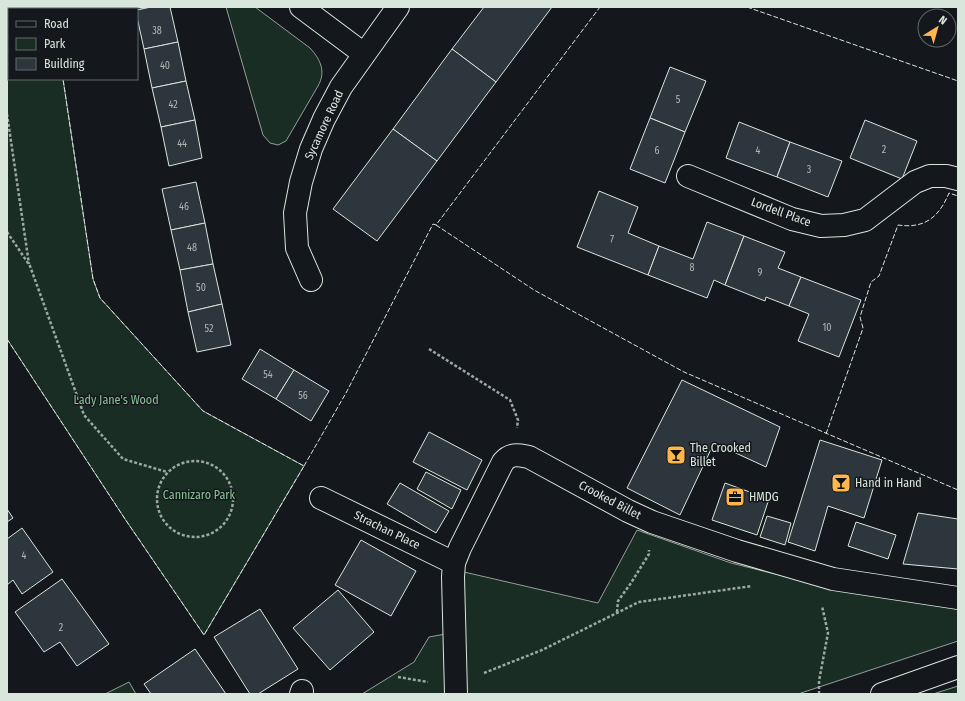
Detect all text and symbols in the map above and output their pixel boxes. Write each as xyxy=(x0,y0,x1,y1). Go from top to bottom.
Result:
legend xyxy=(8,8,138,80)
north arrow xyxy=(917,8,957,48)
text: N xyxy=(936,13,949,28)
text: Road xyxy=(44,17,69,31)
house number: 38 xyxy=(152,25,162,37)
text: Park xyxy=(44,37,66,51)
text: Building xyxy=(44,57,85,71)
house number: 40 xyxy=(160,60,170,72)
street label: Sycamore Road xyxy=(302,88,346,162)
house number: 5 xyxy=(676,94,681,106)
house number: 42 xyxy=(168,99,178,111)
house number: 44 xyxy=(177,138,187,150)
house number: 2 xyxy=(882,144,887,156)
house number: 6 xyxy=(655,145,660,157)
house number: 4 xyxy=(756,145,761,157)
house number: 3 xyxy=(807,164,812,176)
street label: Lordell Place xyxy=(749,195,813,229)
house number: 46 xyxy=(179,201,189,213)
house number: 7 xyxy=(610,234,614,246)
house number: 48 xyxy=(187,242,197,254)
house number: 8 xyxy=(690,262,695,274)
house number: 9 xyxy=(758,267,763,279)
house number: 50 xyxy=(196,282,206,294)
house number: 10 xyxy=(822,322,832,334)
house number: 52 xyxy=(205,323,214,335)
house number: 54 xyxy=(263,369,273,381)
house number: 56 xyxy=(298,390,308,402)
park label: Lady Jane's Wood xyxy=(73,393,159,407)
place label: The Crooked Billet xyxy=(690,441,751,469)
bar icon: The Crooked Billet xyxy=(665,444,687,466)
bar icon: Hand in Hand xyxy=(830,472,852,494)
place label: Hand in Hand xyxy=(855,476,922,490)
street label: Crooked Billet xyxy=(576,478,644,522)
office icon: HMDG xyxy=(724,486,746,508)
park label: Cannizaro Park xyxy=(163,488,236,502)
place label: HMDG xyxy=(749,490,779,504)
street label: Strachan Place xyxy=(352,508,423,552)
house number: 4 xyxy=(22,550,27,562)
house number: 2 xyxy=(59,622,64,634)

